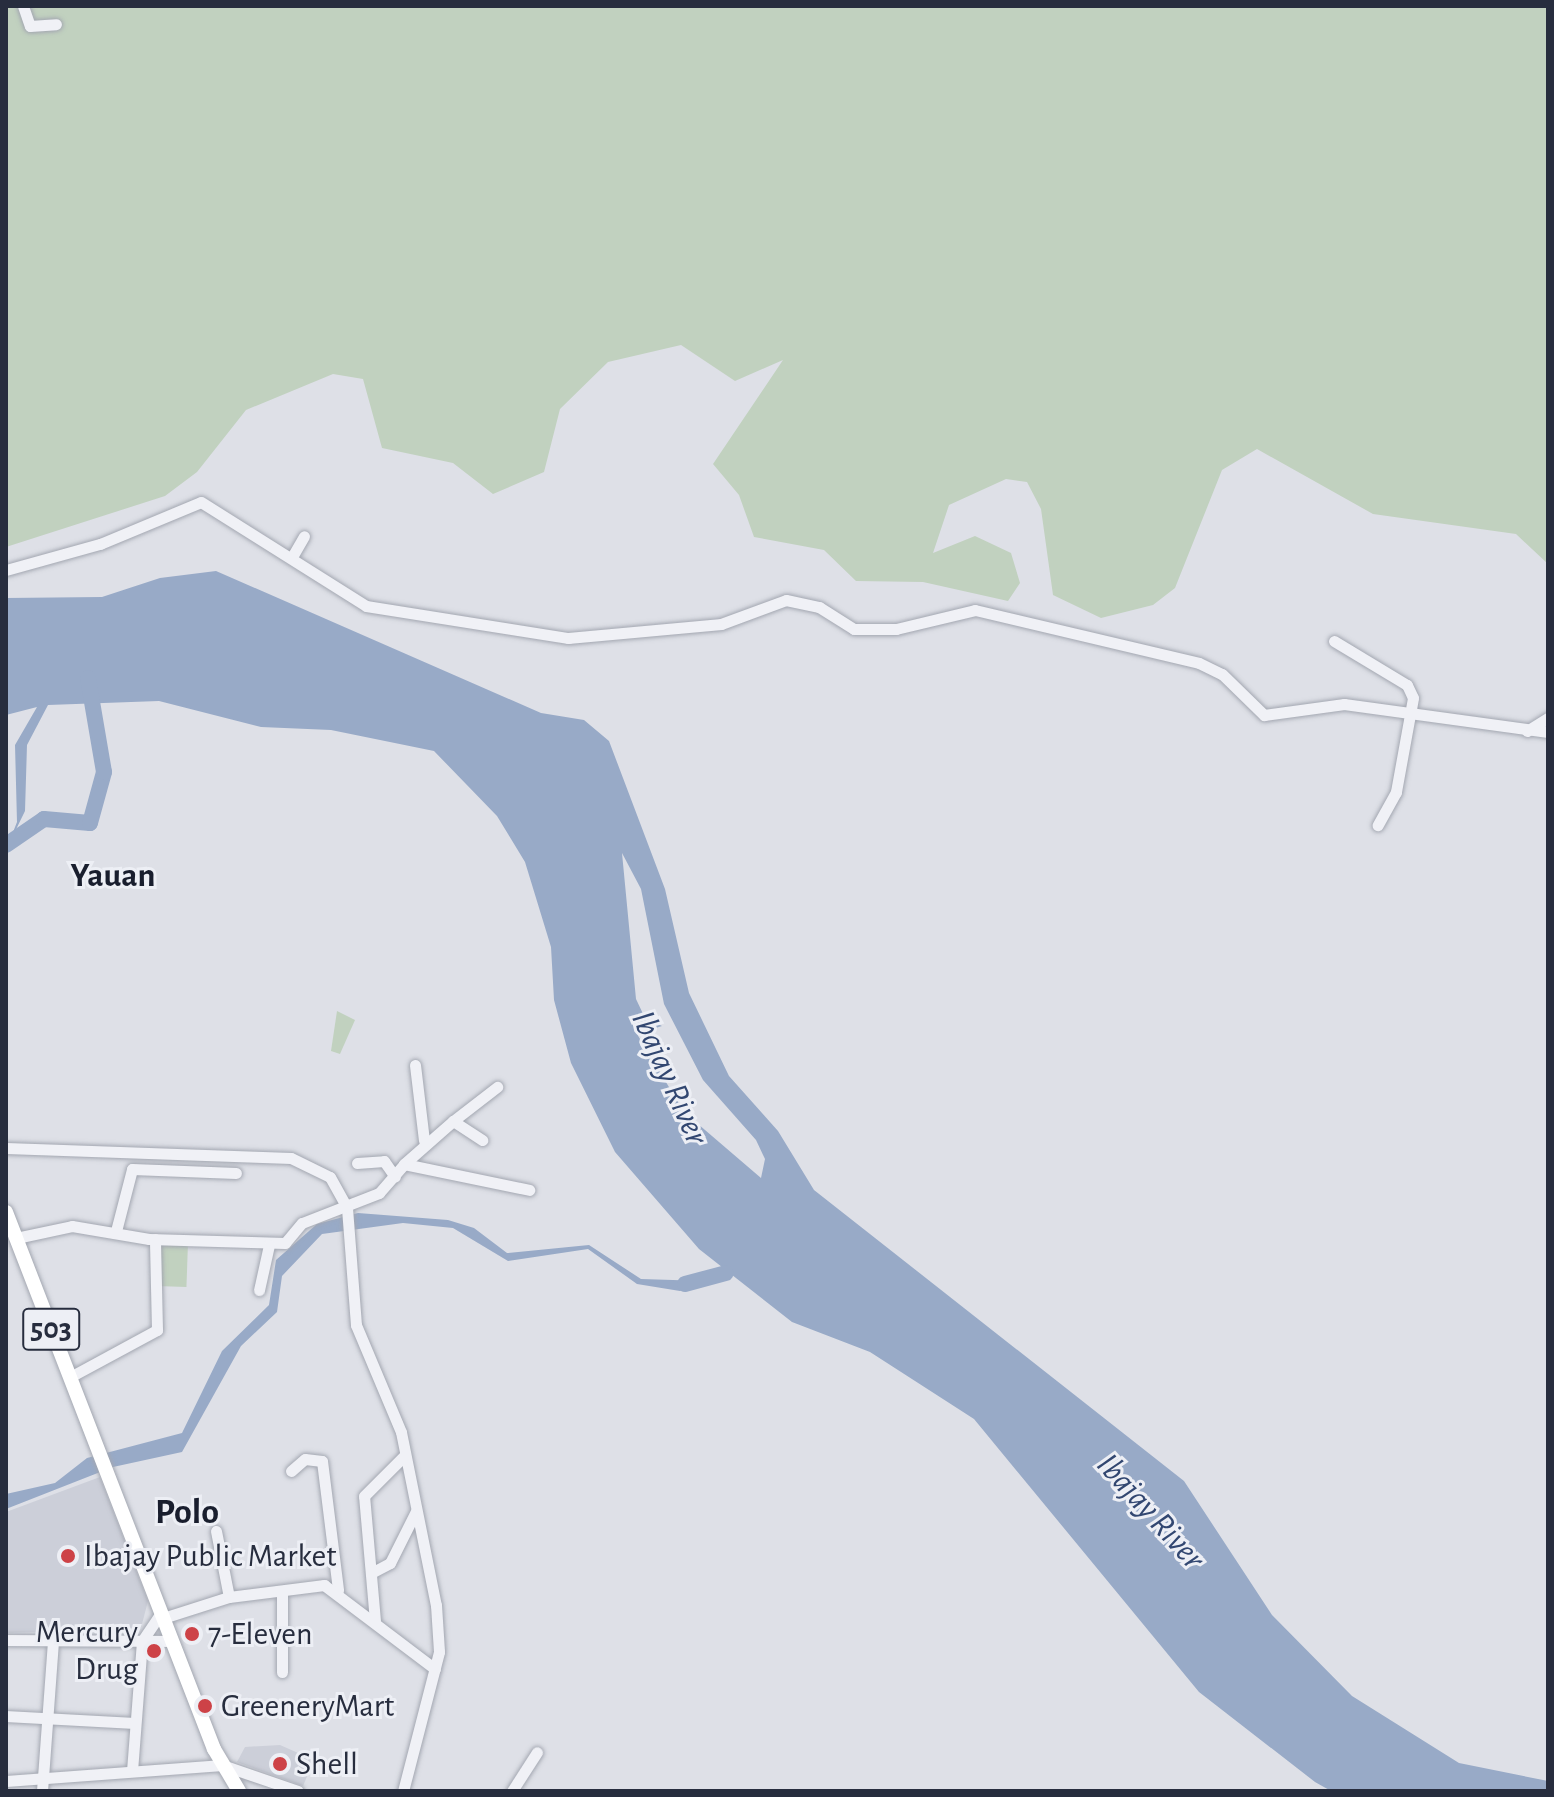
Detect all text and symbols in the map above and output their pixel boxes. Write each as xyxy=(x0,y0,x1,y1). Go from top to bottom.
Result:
district label: Yauan xyxy=(71,857,155,897)
water label: Ibajay River xyxy=(621,1005,717,1151)
road number: 503 xyxy=(21,1303,81,1355)
water label: Ibajay River xyxy=(1087,1445,1213,1579)
district label: Polo xyxy=(155,1491,219,1535)
place label: Ibajay Public Market xyxy=(84,1537,337,1575)
marker: Ibajay Public Market xyxy=(59,1547,77,1565)
place label: Mercury Drug xyxy=(36,1614,138,1689)
place label: 7-Eleven xyxy=(208,1615,313,1653)
marker: 7-Eleven xyxy=(183,1625,201,1643)
marker: Mercury Drug xyxy=(145,1642,163,1660)
place label: GreeneryMart xyxy=(221,1687,394,1725)
marker: GreeneryMart xyxy=(196,1697,214,1715)
place label: Shell xyxy=(296,1745,358,1783)
marker: Shell xyxy=(271,1755,289,1773)

